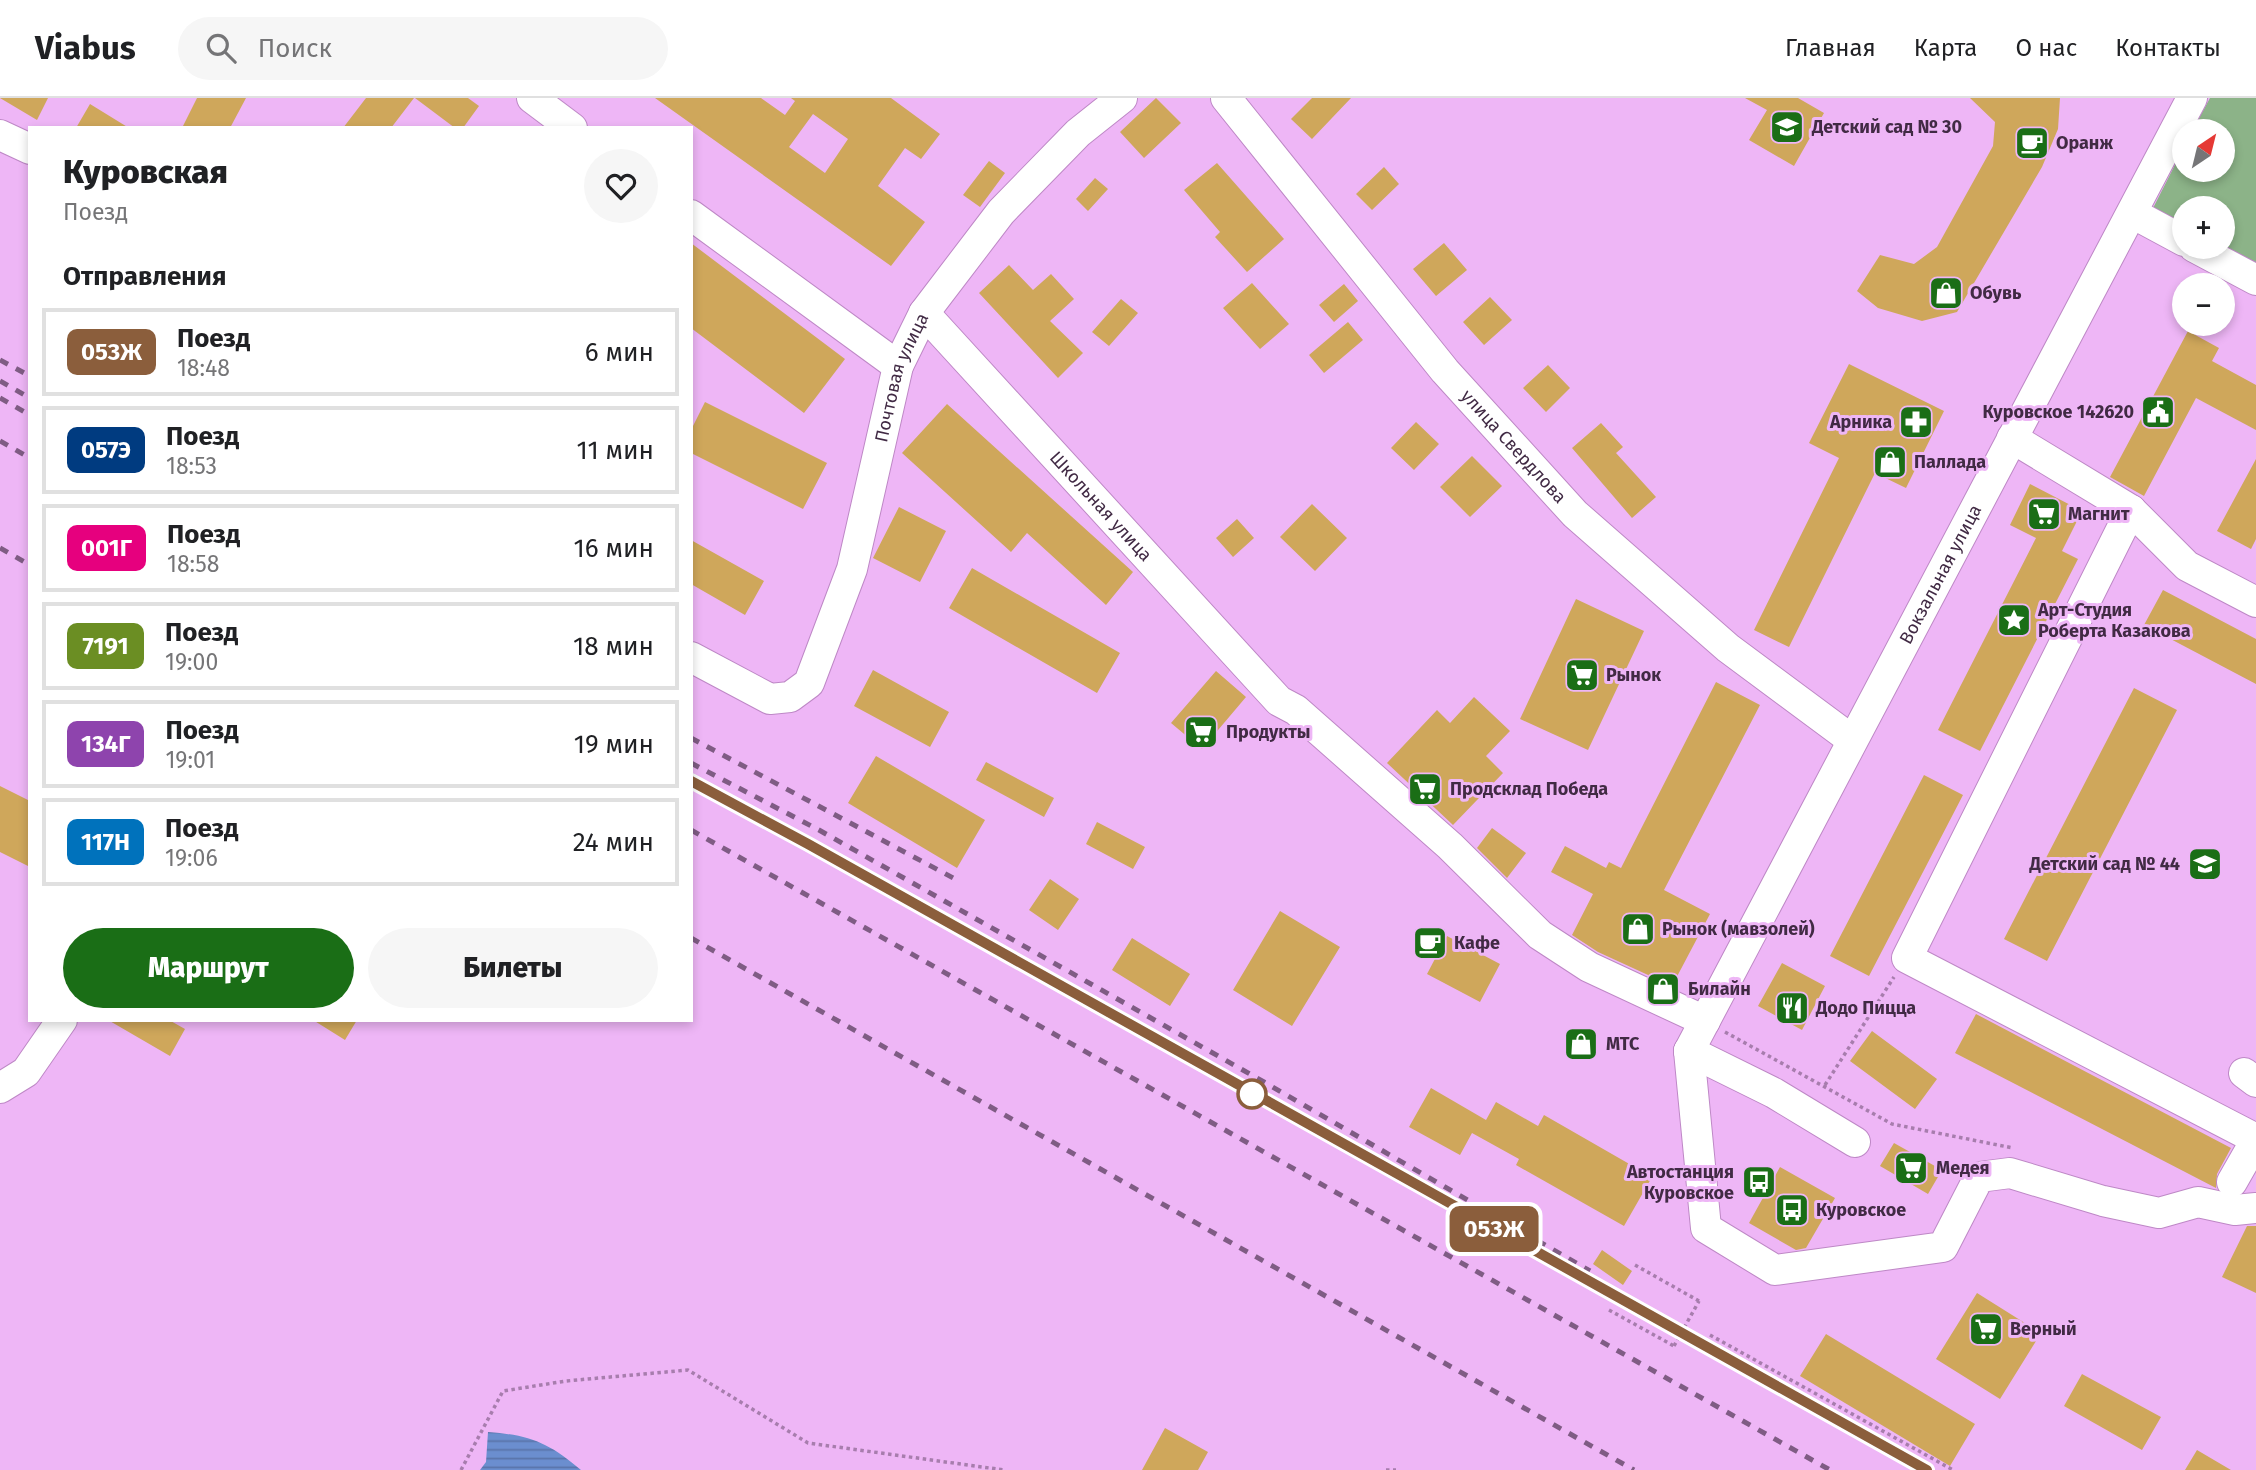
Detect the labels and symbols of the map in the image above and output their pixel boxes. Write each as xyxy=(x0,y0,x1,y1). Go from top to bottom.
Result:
school or university icon: Детский сад № 30 xyxy=(1768,108,1806,146)
place label: Детский сад № 30 xyxy=(1811,116,1962,138)
north arrow xyxy=(2172,119,2235,182)
cafe icon: Оранж xyxy=(2013,124,2051,162)
place label: Оранж xyxy=(2056,132,2113,154)
shop icon: Обувь xyxy=(1927,274,1965,312)
place label: Обувь xyxy=(1970,282,2022,304)
street label: Почтовая улица xyxy=(870,309,933,444)
street label: улица Свердлова xyxy=(1456,385,1571,508)
public building icon: Куровское 142620 xyxy=(2139,393,2177,431)
place label: Куровское 142620 xyxy=(1982,401,2134,423)
pharmacy icon: Арника xyxy=(1897,403,1935,441)
place label: Арника xyxy=(1829,411,1892,433)
shop icon: Паллада xyxy=(1871,443,1909,481)
street label: Школьная улица xyxy=(1045,447,1157,566)
place label: Паллада xyxy=(1914,451,1986,473)
supermarket icon: Магнит xyxy=(2025,495,2063,533)
street label: Вокзальная улица xyxy=(1895,501,1986,648)
place label: Магнит xyxy=(2068,503,2130,525)
place label: Арт-Студия Роберта Казакова xyxy=(2037,599,2191,642)
place icon: Арт-Студия Роберта Казакова xyxy=(1995,601,2033,639)
supermarket icon: Рынок xyxy=(1563,656,1601,694)
place label: Рынок xyxy=(1606,664,1661,686)
supermarket icon: Продукты xyxy=(1182,713,1220,751)
place label: Продукты xyxy=(1226,721,1310,743)
supermarket icon: Продсклад Победа xyxy=(1406,770,1444,808)
place label: Продсклад Победа xyxy=(1450,778,1608,800)
school or university icon: Детский сад № 44 xyxy=(2186,845,2224,883)
place label: Детский сад № 44 xyxy=(2029,853,2180,875)
shop icon: Рынок (мавзолей) xyxy=(1619,910,1657,948)
place label: Рынок (мавзолей) xyxy=(1662,918,1815,940)
cafe icon: Кафе xyxy=(1411,924,1449,962)
place label: Кафе xyxy=(1454,932,1500,954)
shop icon: Билайн xyxy=(1644,970,1682,1008)
place label: Билайн xyxy=(1688,978,1751,1000)
restaurant icon: Додо Пицца xyxy=(1773,989,1811,1027)
place label: Додо Пицца xyxy=(1815,997,1916,1019)
shop icon: МТС xyxy=(1562,1025,1600,1063)
place label: МТС xyxy=(1606,1033,1640,1055)
unlabelled marker xyxy=(1237,1079,1267,1109)
supermarket icon: Медея xyxy=(1892,1149,1930,1187)
place label: Медея xyxy=(1936,1157,1990,1179)
place label: Автостанция Куровское xyxy=(1626,1161,1734,1204)
bus stop icon: Автостанция Куровское xyxy=(1740,1163,1778,1201)
bus stop icon: Куровское xyxy=(1773,1191,1811,1229)
place label: Куровское xyxy=(1816,1199,1906,1221)
line badge: 053Ж xyxy=(1445,1206,1543,1252)
supermarket icon: Верный xyxy=(1967,1310,2005,1348)
place label: Верный xyxy=(2010,1318,2077,1340)

